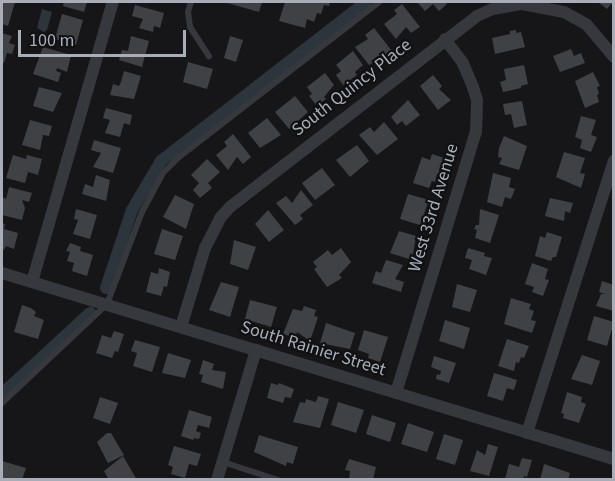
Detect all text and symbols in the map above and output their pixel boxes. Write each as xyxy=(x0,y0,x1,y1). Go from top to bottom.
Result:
scale bar xyxy=(21,18,189,56)
text: 100 m xyxy=(29,28,74,53)
street label: South Quincy Place xyxy=(288,35,416,141)
street label: West 33rd Avenue xyxy=(404,141,464,275)
street label: South Rainier Street xyxy=(238,317,388,381)

